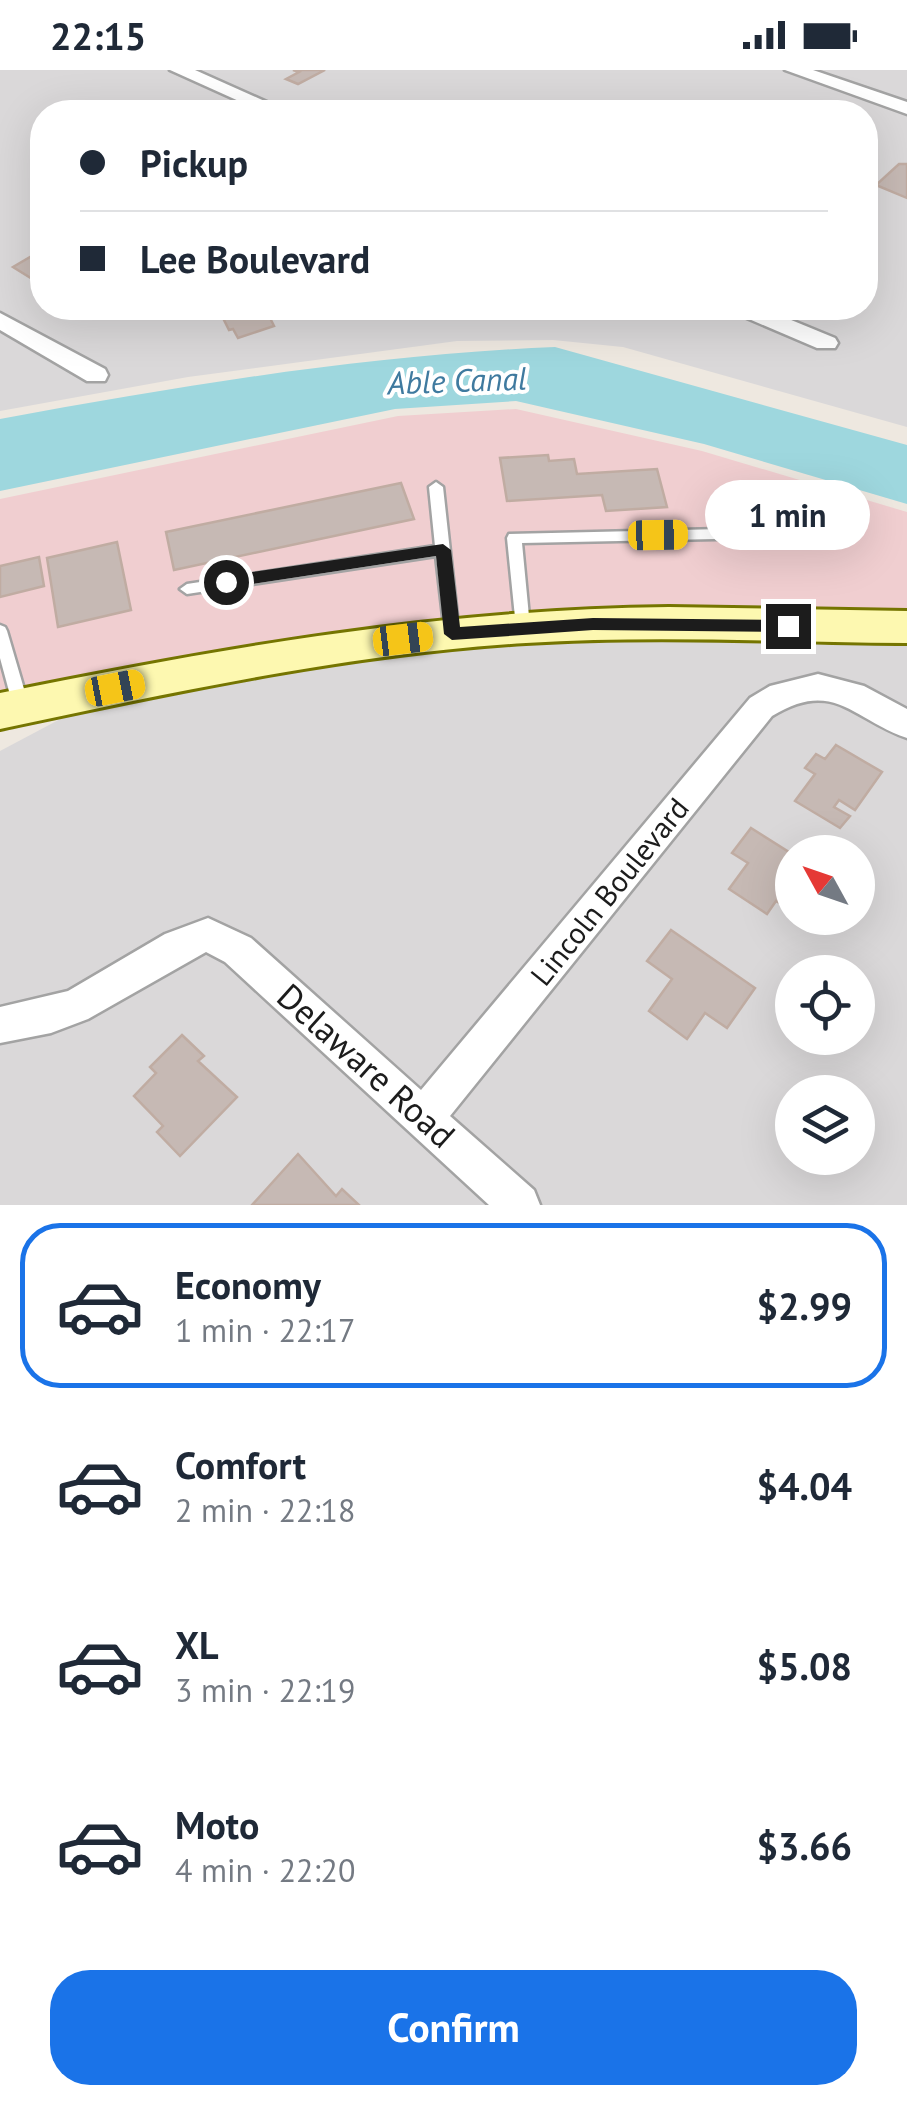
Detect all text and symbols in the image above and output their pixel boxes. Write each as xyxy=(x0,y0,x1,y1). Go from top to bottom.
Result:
text: 22:15 xyxy=(50,11,146,60)
text: Pickup xyxy=(140,138,248,187)
text: Lee Boulevard xyxy=(140,234,370,283)
water label: Able Canal xyxy=(385,357,528,403)
callout: 1 min xyxy=(706,481,870,551)
text: 1 min xyxy=(748,494,827,536)
car xyxy=(628,519,688,551)
route start xyxy=(204,560,249,605)
route end xyxy=(766,604,811,649)
car xyxy=(371,620,435,658)
car xyxy=(83,668,147,708)
street label: Lincoln Boulevard xyxy=(521,789,697,993)
north arrow xyxy=(775,835,875,935)
map controls xyxy=(775,835,875,1175)
button: locate xyxy=(775,955,875,1055)
street label: Delaware Road xyxy=(268,973,465,1157)
button: layers xyxy=(775,1075,875,1175)
text: Economy xyxy=(175,1260,321,1309)
icon: car xyxy=(55,1261,145,1351)
text: $2.99 xyxy=(756,1281,852,1330)
text: 1 min · 22:17 xyxy=(175,1309,355,1351)
text: Comfort xyxy=(175,1440,306,1489)
icon: car xyxy=(55,1441,145,1531)
text: $4.04 xyxy=(756,1461,852,1510)
text: 2 min · 22:18 xyxy=(175,1489,355,1531)
text: XL xyxy=(175,1620,219,1669)
icon: car xyxy=(55,1621,145,1711)
text: $5.08 xyxy=(756,1641,852,1690)
text: 3 min · 22:19 xyxy=(175,1669,355,1711)
text: Moto xyxy=(175,1800,259,1849)
icon: car xyxy=(55,1801,145,1891)
text: $3.66 xyxy=(756,1821,852,1870)
text: 4 min · 22:20 xyxy=(175,1849,355,1891)
button: Confirm xyxy=(50,1970,857,2085)

